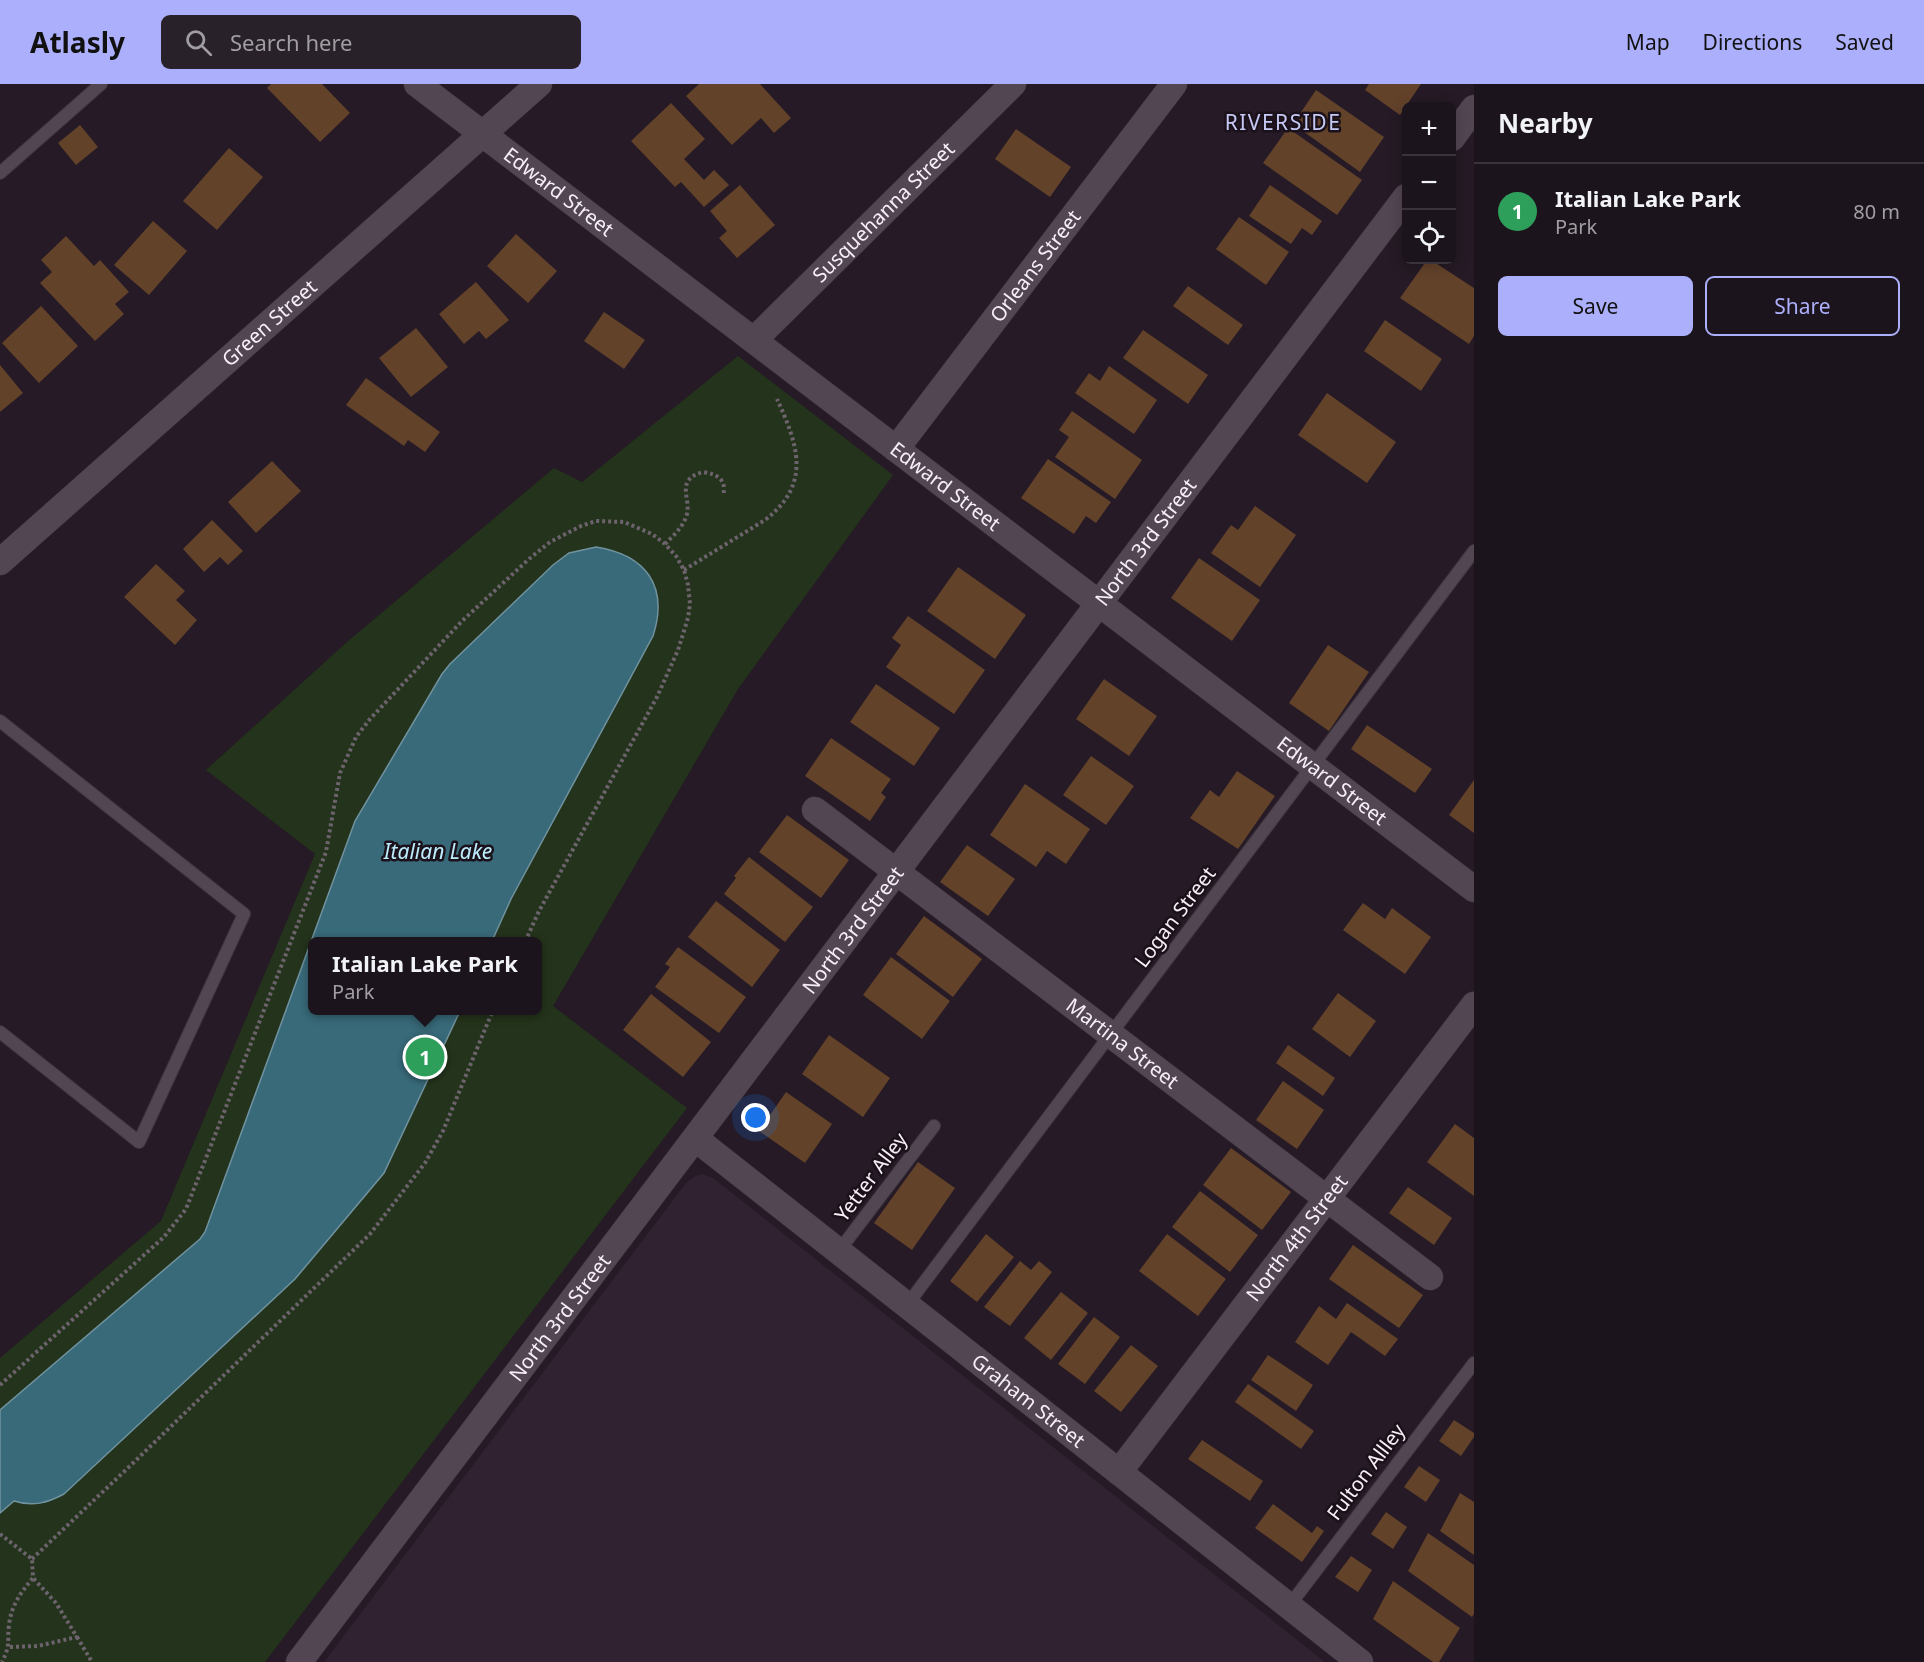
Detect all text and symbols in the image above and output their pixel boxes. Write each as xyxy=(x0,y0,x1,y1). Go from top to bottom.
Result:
search box xyxy=(161,15,581,69)
text: Atlasly xyxy=(30,23,125,61)
icon: search xyxy=(182,26,215,59)
text: Search here xyxy=(230,27,352,57)
text: Map xyxy=(1626,28,1670,56)
text: Directions xyxy=(1703,28,1802,56)
text: Saved xyxy=(1835,28,1894,56)
map controls xyxy=(1402,102,1456,264)
button: + xyxy=(1402,102,1456,156)
text: Nearby xyxy=(1498,105,1593,141)
district label: RIVERSIDE xyxy=(1225,108,1341,136)
street label: Susquehanna Street xyxy=(806,135,960,288)
street label: Edward Street xyxy=(498,141,619,242)
button: − xyxy=(1402,156,1456,210)
text: Italian Lake Park xyxy=(1555,183,1741,213)
text: 1 xyxy=(1512,198,1523,225)
text: 80 m xyxy=(1853,198,1900,225)
street label: Orleans Street xyxy=(983,204,1086,327)
button: locate xyxy=(1402,210,1456,264)
text: Park xyxy=(1555,213,1597,240)
street label: Green Street xyxy=(216,273,322,372)
button: Save xyxy=(1498,276,1693,336)
button: Share xyxy=(1705,276,1900,336)
street label: Edward Street xyxy=(885,435,1006,537)
street label: North 3rd Street xyxy=(1088,473,1202,611)
street label: Edward Street xyxy=(1272,730,1393,831)
water label: Italian Lake xyxy=(383,837,492,865)
street label: North 3rd Street xyxy=(796,861,910,999)
street label: Logan Street xyxy=(1128,861,1221,973)
popup xyxy=(308,937,542,1015)
text: Italian Lake Park xyxy=(332,948,518,978)
text: Park xyxy=(332,978,374,1005)
street label: Martina Street xyxy=(1061,992,1185,1095)
pin: 1 xyxy=(406,1034,444,1080)
your location xyxy=(741,1103,770,1132)
street label: Yetter Alley xyxy=(828,1126,913,1227)
street label: North 4th Street xyxy=(1240,1169,1353,1307)
street label: North 3rd Street xyxy=(503,1248,617,1387)
street label: Graham Street xyxy=(966,1347,1091,1453)
street label: Fulton Allley xyxy=(1320,1417,1411,1525)

